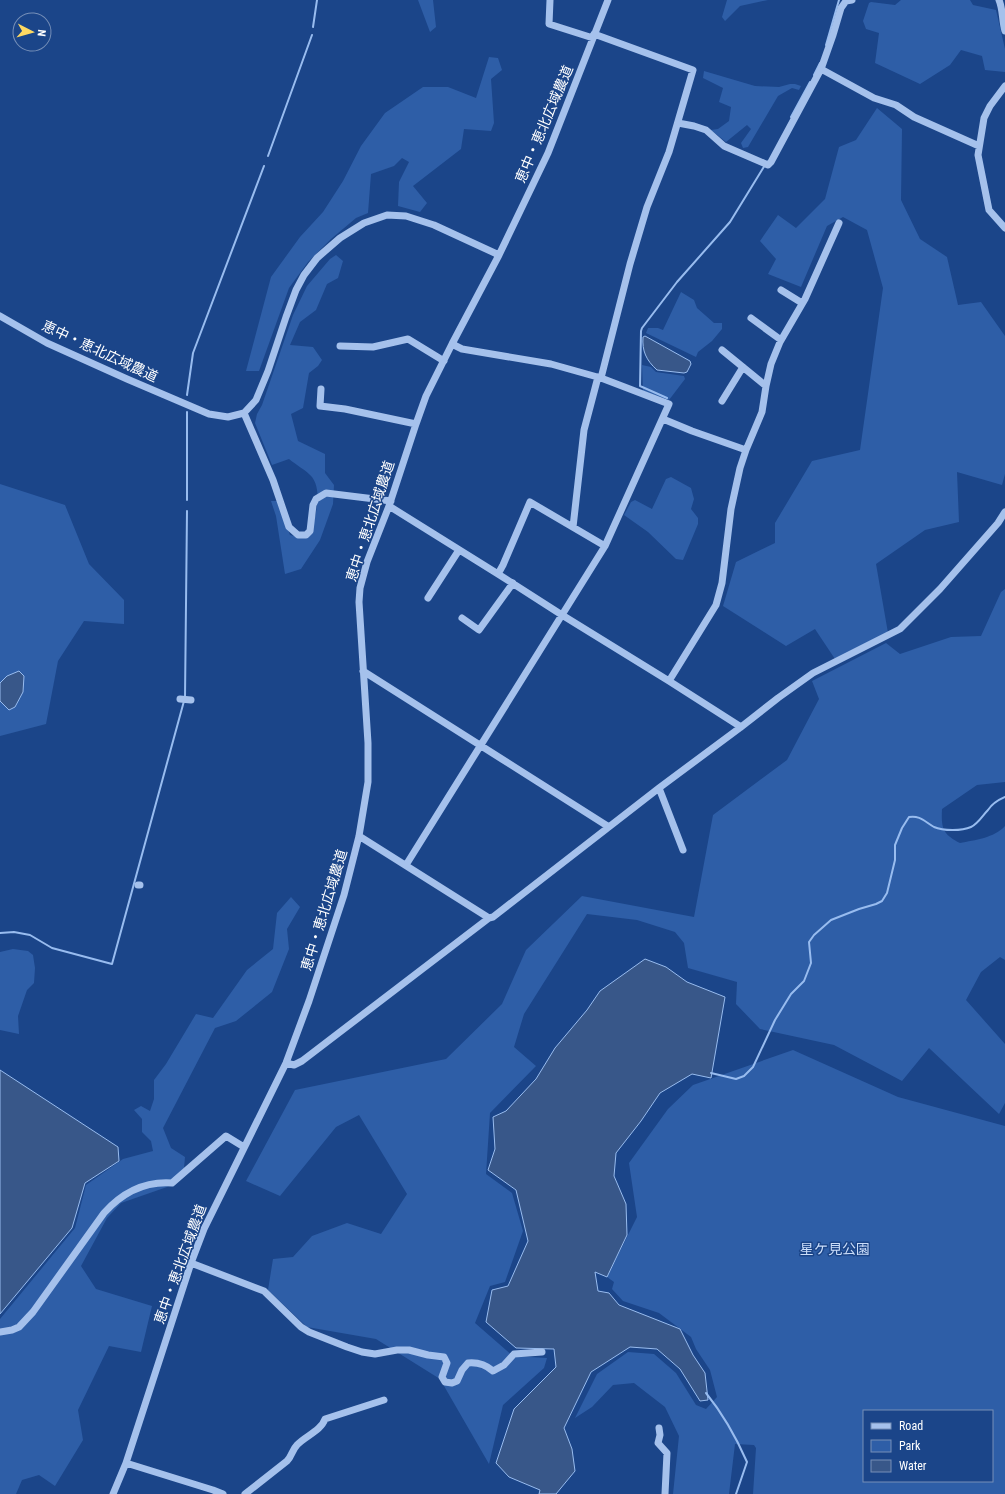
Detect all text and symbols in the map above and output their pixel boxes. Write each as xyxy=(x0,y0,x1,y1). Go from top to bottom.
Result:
north arrow xyxy=(12,12,52,52)
text: N xyxy=(35,29,48,37)
street label: 恵中・恵北広域農道 xyxy=(512,63,576,185)
street label: 恵中・恵北広域農道 xyxy=(40,317,160,385)
street label: 恵中・恵北広域農道 xyxy=(343,459,397,583)
street label: 恵中・恵北広域農道 xyxy=(298,847,350,973)
street label: 恵中・恵北広域農道 xyxy=(151,1202,209,1326)
park label: 星ケ見公園 xyxy=(800,1241,870,1257)
legend xyxy=(863,1410,993,1482)
text: Road xyxy=(899,1419,923,1433)
text: Park xyxy=(899,1439,921,1453)
text: Water xyxy=(899,1459,927,1473)

